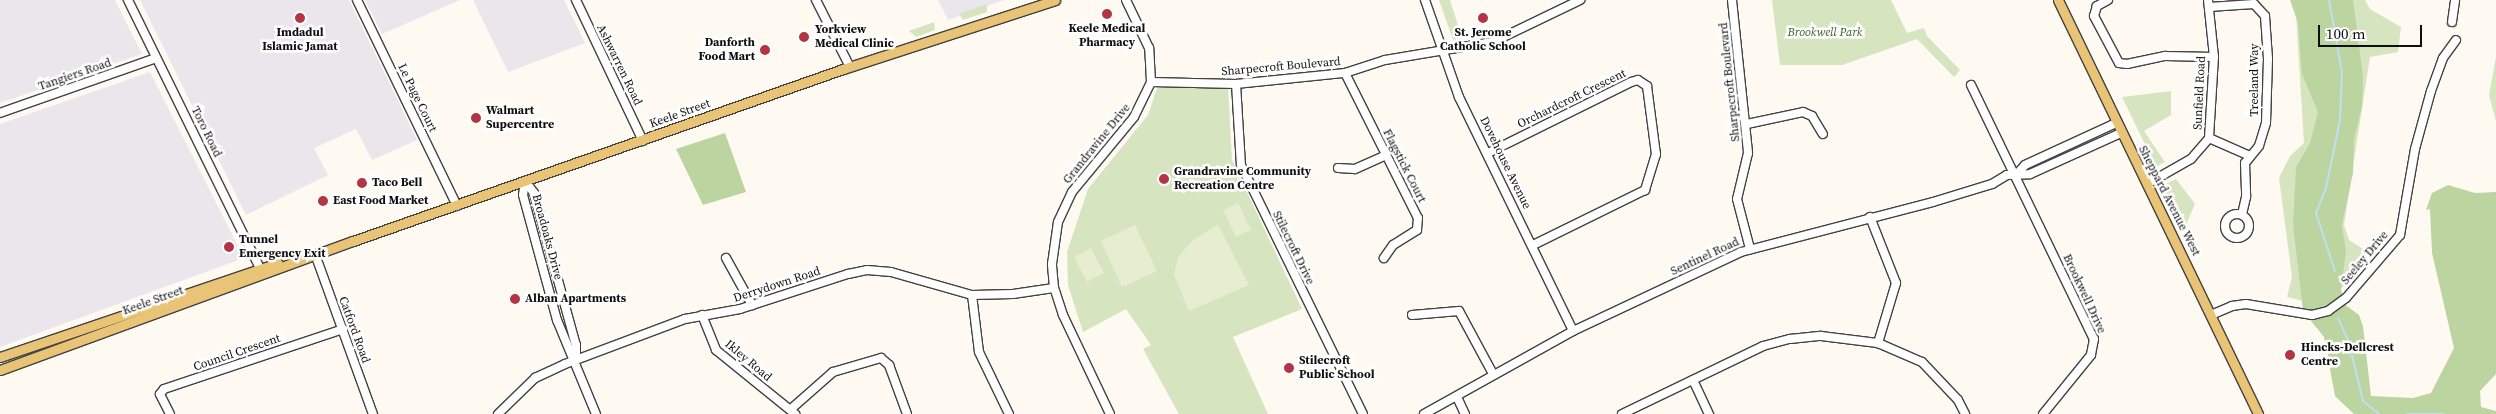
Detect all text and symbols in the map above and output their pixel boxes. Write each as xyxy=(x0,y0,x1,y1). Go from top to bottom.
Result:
marker: Keele Medical Pharmacy xyxy=(1101,8,1113,20)
marker: Imdadul Islamic Jamat xyxy=(294,12,306,24)
marker: St. Jerome Catholic School xyxy=(1477,12,1489,24)
scale bar xyxy=(2321,15,2425,47)
street label: Ashwarren Road xyxy=(593,22,645,108)
place label: Keele Medical Pharmacy xyxy=(1069,22,1145,50)
street label: Sharpecroft Boulevard xyxy=(1717,22,1743,142)
place label: Yorkview Medical Clinic xyxy=(815,23,894,51)
text: 100 m xyxy=(2326,23,2366,44)
place label: Imdadul Islamic Jamat xyxy=(262,26,338,54)
place label: St. Jerome Catholic School xyxy=(1440,26,1526,54)
park label: Brookwell Park xyxy=(1788,26,1862,40)
marker: Yorkview Medical Clinic xyxy=(797,30,811,44)
place label: Danforth Food Mart xyxy=(698,36,755,64)
street label: Treeland Way xyxy=(2248,43,2262,117)
marker: Danforth Food Mart xyxy=(759,44,771,56)
street label: Sharpecroft Boulevard xyxy=(1221,55,1341,79)
street label: Tangiers Road xyxy=(37,56,113,94)
street label: Sunfield Road xyxy=(2191,56,2209,130)
street label: Le Page Court xyxy=(394,61,440,135)
street label: Orchardcroft Crescent xyxy=(1515,66,1629,132)
street label: Keele Street xyxy=(648,96,712,132)
street label: Grandravine Drive xyxy=(1060,101,1134,187)
street label: Toro Road xyxy=(188,104,224,160)
place label: Walmart Supercentre xyxy=(486,104,554,132)
marker: Walmart Supercentre xyxy=(470,112,482,124)
street label: Dovehouse Avenue xyxy=(1476,114,1534,212)
street label: Flagstick Court xyxy=(1379,127,1429,205)
street label: Sheppard Avenue West xyxy=(2135,143,2203,259)
place label: Grandravine Community Recreation Centre xyxy=(1174,165,1311,193)
marker: Grandravine Community Recreation Centre xyxy=(1158,173,1170,185)
place label: Taco Bell xyxy=(372,176,422,190)
marker: Taco Bell xyxy=(356,177,368,189)
street label: Broadoaks Drive xyxy=(529,193,565,281)
place label: East Food Market xyxy=(333,194,428,208)
marker: East Food Market xyxy=(317,195,329,207)
street label: Stilecroft Drive xyxy=(1269,209,1317,287)
street label: Seeley Drive xyxy=(2338,228,2392,288)
place label: Tunnel Emergency Exit xyxy=(239,233,326,261)
street label: Sentinel Road xyxy=(1669,235,1741,279)
marker: Tunnel Emergency Exit xyxy=(223,241,235,253)
street label: Brookwell Drive xyxy=(2059,252,2109,336)
street label: Derrydown Road xyxy=(732,264,822,306)
street label: Keele Street xyxy=(121,283,185,319)
place label: Alban Apartments xyxy=(525,292,626,306)
marker: Alban Apartments xyxy=(509,293,521,305)
street label: Catford Road xyxy=(335,295,373,365)
street label: Council Crescent xyxy=(192,331,282,375)
street label: Ikley Road xyxy=(722,337,774,385)
place label: Hincks-Dellcrest Centre xyxy=(2301,341,2394,369)
marker: Hincks-Dellcrest Centre xyxy=(2283,348,2297,362)
place label: Stilecroft Public School xyxy=(1299,354,1375,382)
marker: Stilecroft Public School xyxy=(1283,362,1295,374)

